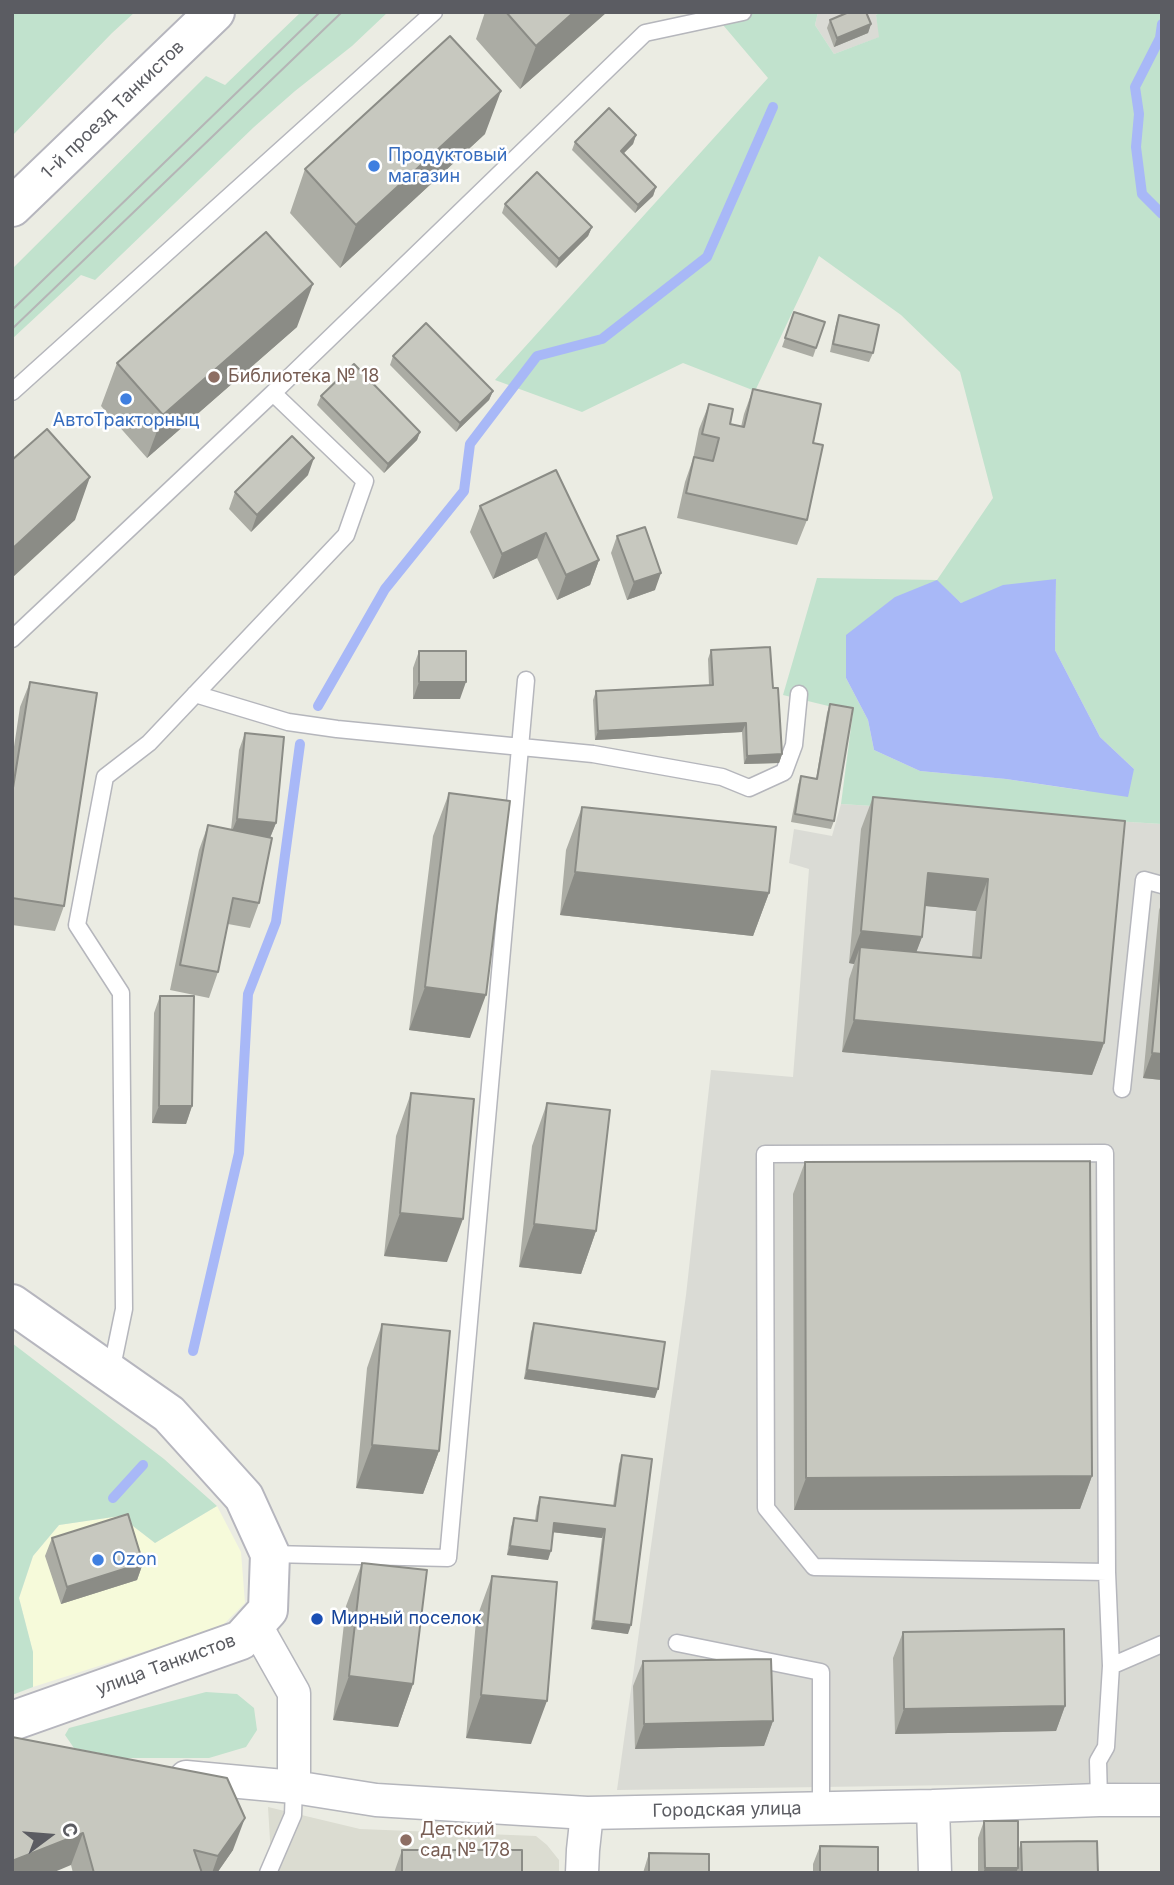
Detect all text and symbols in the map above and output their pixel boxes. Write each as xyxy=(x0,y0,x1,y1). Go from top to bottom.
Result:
street label: 1-й проезд Танкистов xyxy=(37,36,189,184)
place label: Продуктовый магазин xyxy=(388,145,507,188)
marker: Продуктовый магазин xyxy=(366,158,382,174)
place label: Библиотека № 18 xyxy=(228,366,379,388)
marker: Библиотека № 18 xyxy=(206,369,222,385)
marker: АвтоТракторныц xyxy=(118,391,134,407)
place label: АвтоТракторныц xyxy=(53,410,199,432)
place label: Ozon xyxy=(112,1549,157,1571)
marker: Ozon xyxy=(90,1552,106,1568)
place label: Мирный поселок xyxy=(331,1608,482,1630)
marker: Мирный поселок xyxy=(309,1611,325,1627)
street label: улица Танкистов xyxy=(93,1630,239,1700)
street label: Городская улица xyxy=(652,1798,802,1822)
north arrow xyxy=(14,1801,84,1871)
place label: Детский сад № 178 xyxy=(420,1819,510,1862)
text: С xyxy=(57,1820,83,1840)
marker: Детский сад № 178 xyxy=(398,1832,414,1848)

